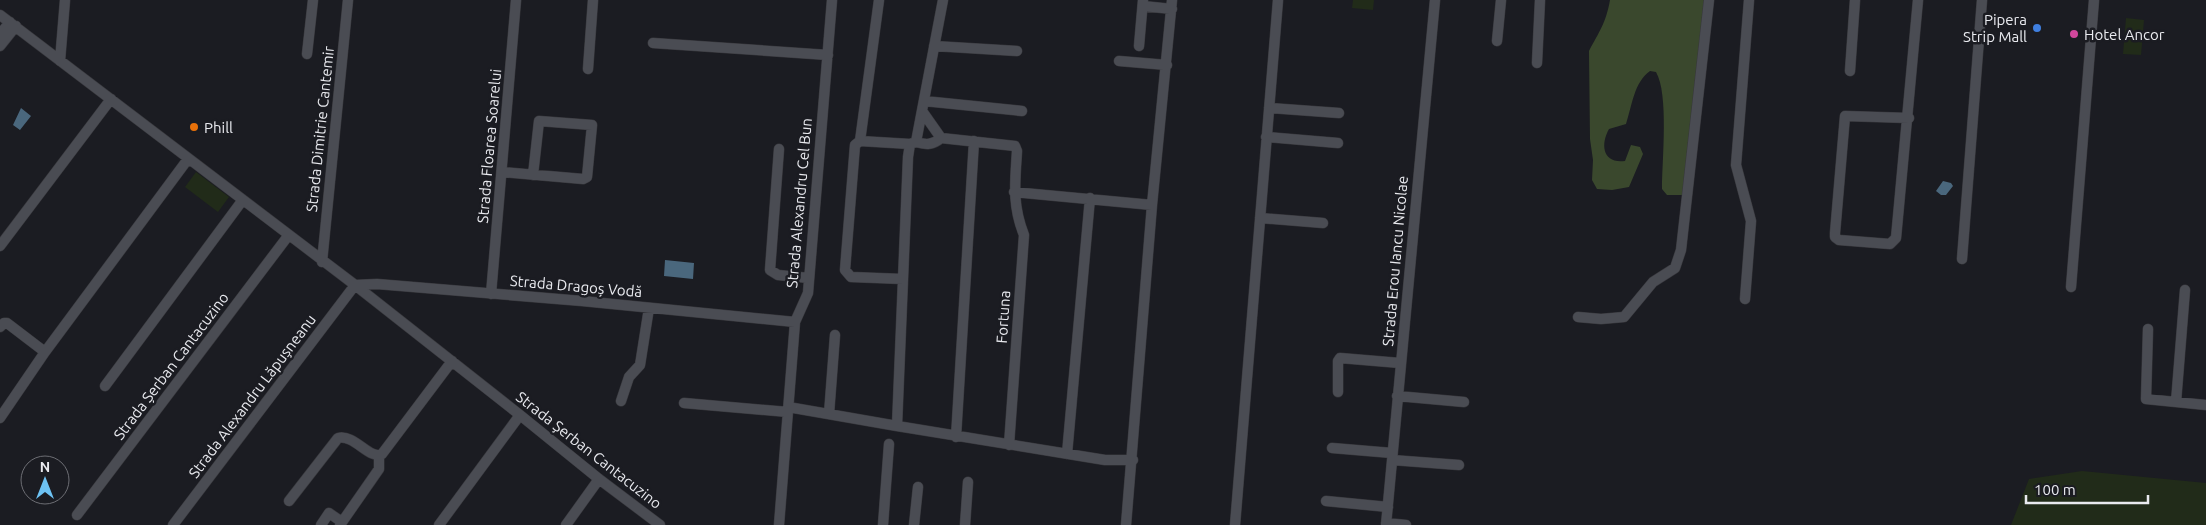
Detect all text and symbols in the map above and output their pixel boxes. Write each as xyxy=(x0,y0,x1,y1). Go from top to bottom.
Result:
place label: Pipera Strip Mall xyxy=(1963,11,2027,45)
marker: Pipera Strip Mall xyxy=(2031,22,2043,34)
place label: Hotel Ancor xyxy=(2084,26,2165,43)
marker: Hotel Ancor xyxy=(2068,28,2080,40)
street label: Strada Dimitrie Cantemir xyxy=(303,45,337,213)
street label: Strada Floarea Soarelui xyxy=(474,68,504,224)
street label: Strada Alexandru Cel Bun xyxy=(783,117,815,289)
place label: Phill xyxy=(204,119,233,136)
marker: Phill xyxy=(188,121,200,133)
street label: Strada Erou Iancu Nicolae xyxy=(1379,175,1411,347)
street label: Strada Dragoș Vodă xyxy=(509,272,643,300)
street label: Strada Șerban Cantacuzino xyxy=(110,289,232,443)
street label: Fortuna xyxy=(993,290,1013,344)
street label: Strada Alexandru Lăpușneanu xyxy=(185,311,319,481)
street label: Strada Șerban Cantacuzino xyxy=(513,388,665,512)
north arrow xyxy=(20,455,70,505)
text: N xyxy=(40,459,50,475)
scale bar xyxy=(2026,472,2148,504)
text: 100 m xyxy=(2034,481,2076,498)

